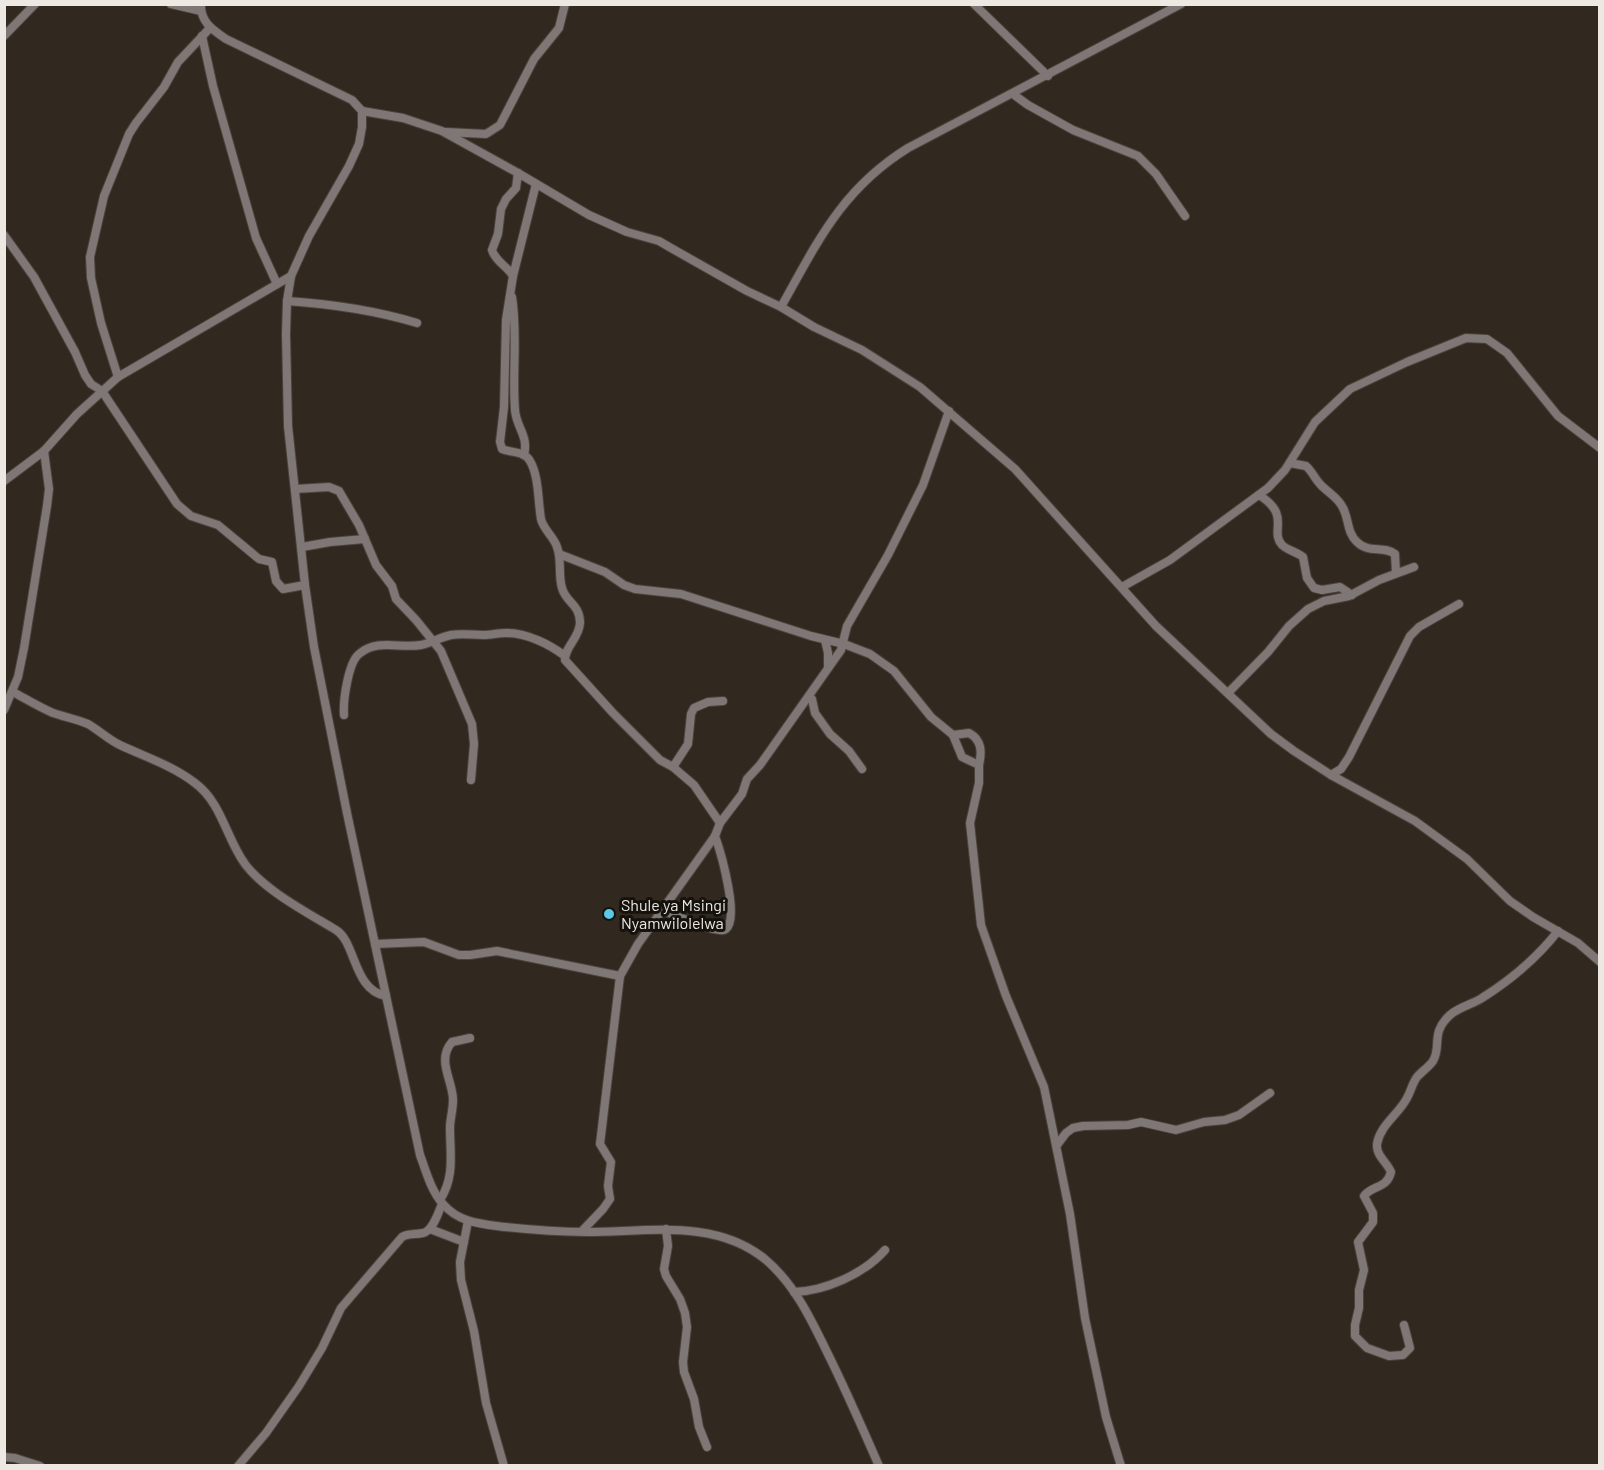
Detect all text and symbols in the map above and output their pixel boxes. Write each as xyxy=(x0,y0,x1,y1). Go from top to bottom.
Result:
place label: Shule ya Msingi Nyamwilolelwa xyxy=(621,895,726,932)
marker: Shule ya Msingi Nyamwilolelwa xyxy=(602,907,616,921)

